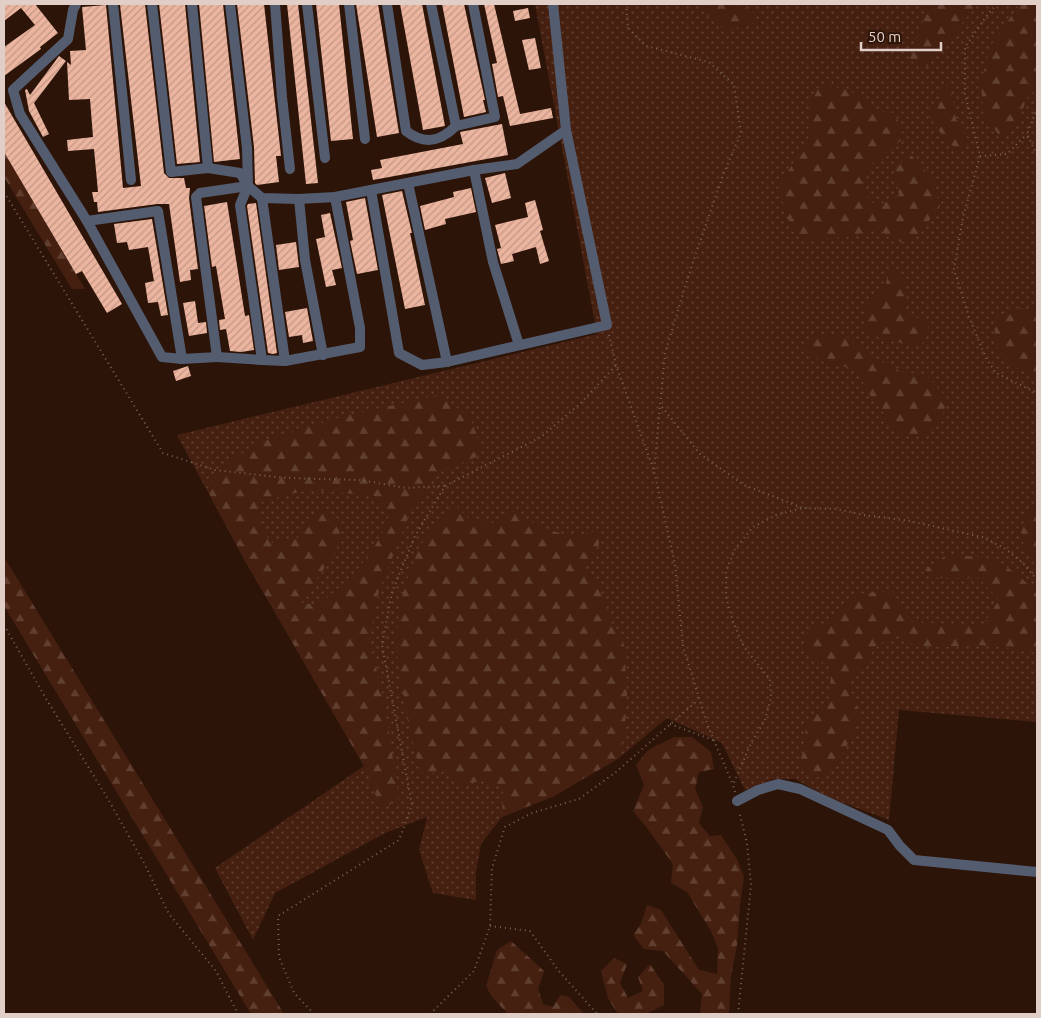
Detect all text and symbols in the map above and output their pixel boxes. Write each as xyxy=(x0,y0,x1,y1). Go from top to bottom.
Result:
scale bar xyxy=(861,20,941,52)
text: 50 m xyxy=(868,28,901,45)

